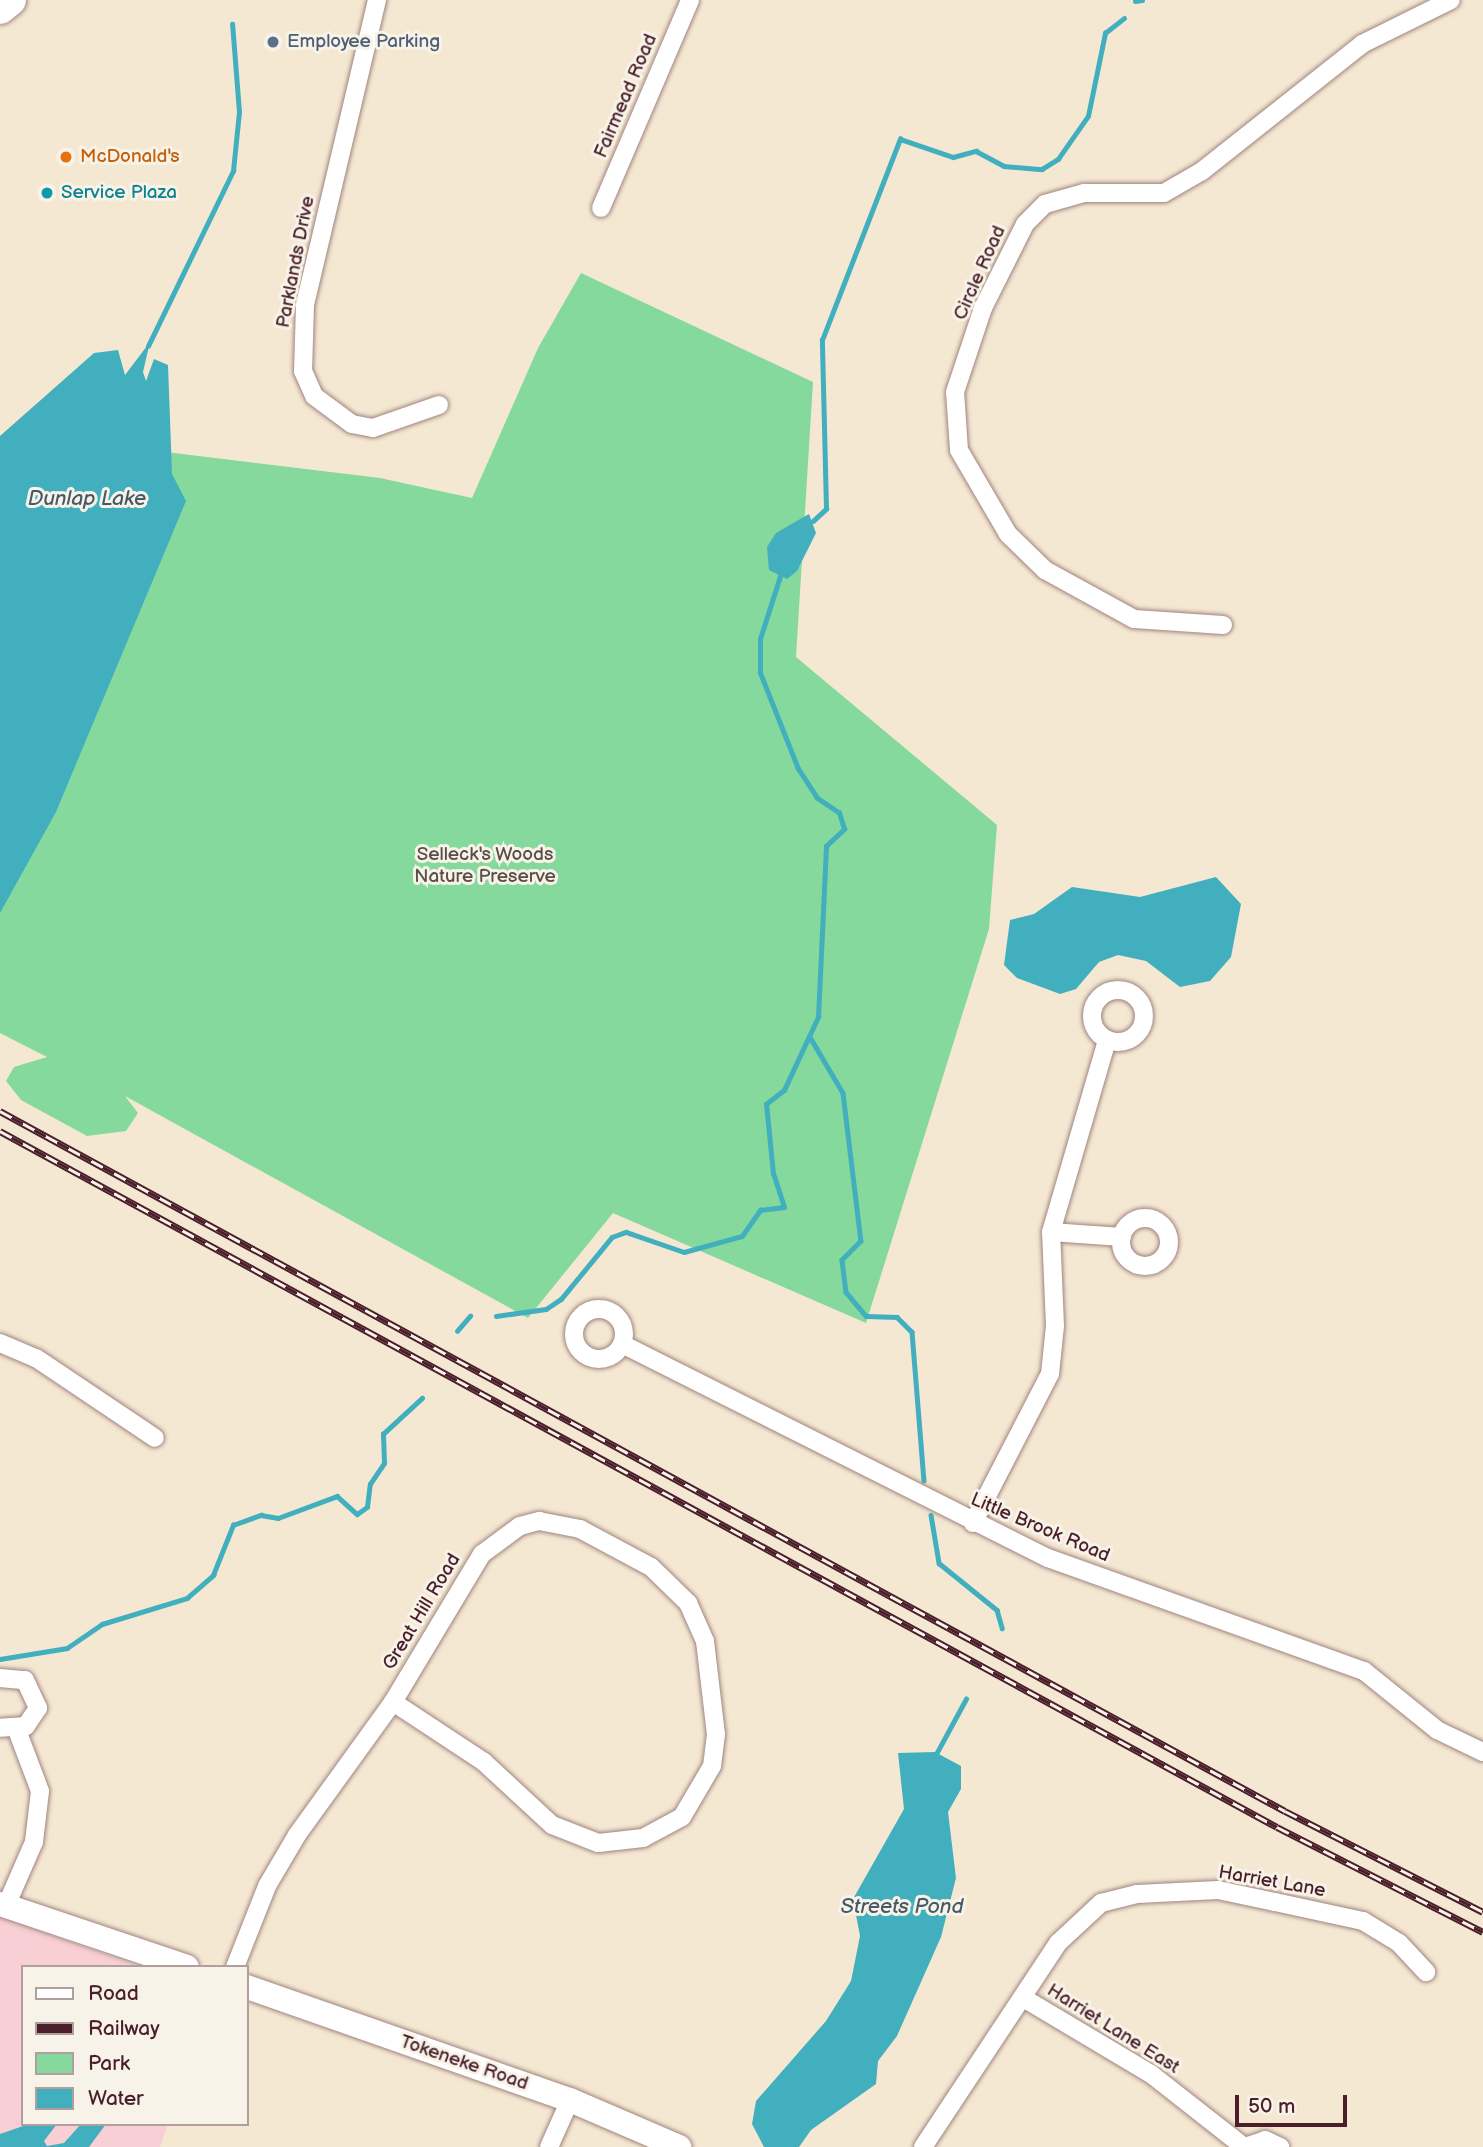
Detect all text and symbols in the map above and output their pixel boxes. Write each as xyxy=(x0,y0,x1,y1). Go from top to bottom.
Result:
place label: Employee Parking xyxy=(287,31,440,53)
street label: Fairmead Road xyxy=(590,31,662,161)
marker: Employee Parking xyxy=(265,34,281,50)
place label: McDonald's xyxy=(80,146,180,168)
marker: McDonald's xyxy=(58,149,74,165)
place label: Service Plaza xyxy=(61,182,177,204)
marker: Service Plaza xyxy=(39,185,55,201)
street label: Parklands Drive xyxy=(272,194,320,330)
street label: Circle Road xyxy=(949,222,1011,324)
water label: Dunlap Lake xyxy=(28,486,146,512)
park label: Selleck's Woods Nature Preserve xyxy=(414,844,556,888)
street label: Little Brook Road xyxy=(967,1488,1113,1568)
street label: Great Hill Road xyxy=(378,1550,466,1674)
street label: Harriet Lane xyxy=(1217,1861,1327,1903)
water label: Streets Pond xyxy=(840,1894,964,1920)
legend xyxy=(21,1965,248,2126)
street label: Harriet Lane East xyxy=(1043,1979,1183,2079)
text: Road xyxy=(88,1981,139,2006)
text: Railway xyxy=(88,2016,160,2041)
street label: Tokeneke Road xyxy=(397,2030,531,2096)
text: Park xyxy=(88,2051,130,2076)
scale bar xyxy=(1238,2080,1350,2124)
text: Water xyxy=(88,2086,144,2111)
text: 50 m xyxy=(1248,2094,1295,2119)

